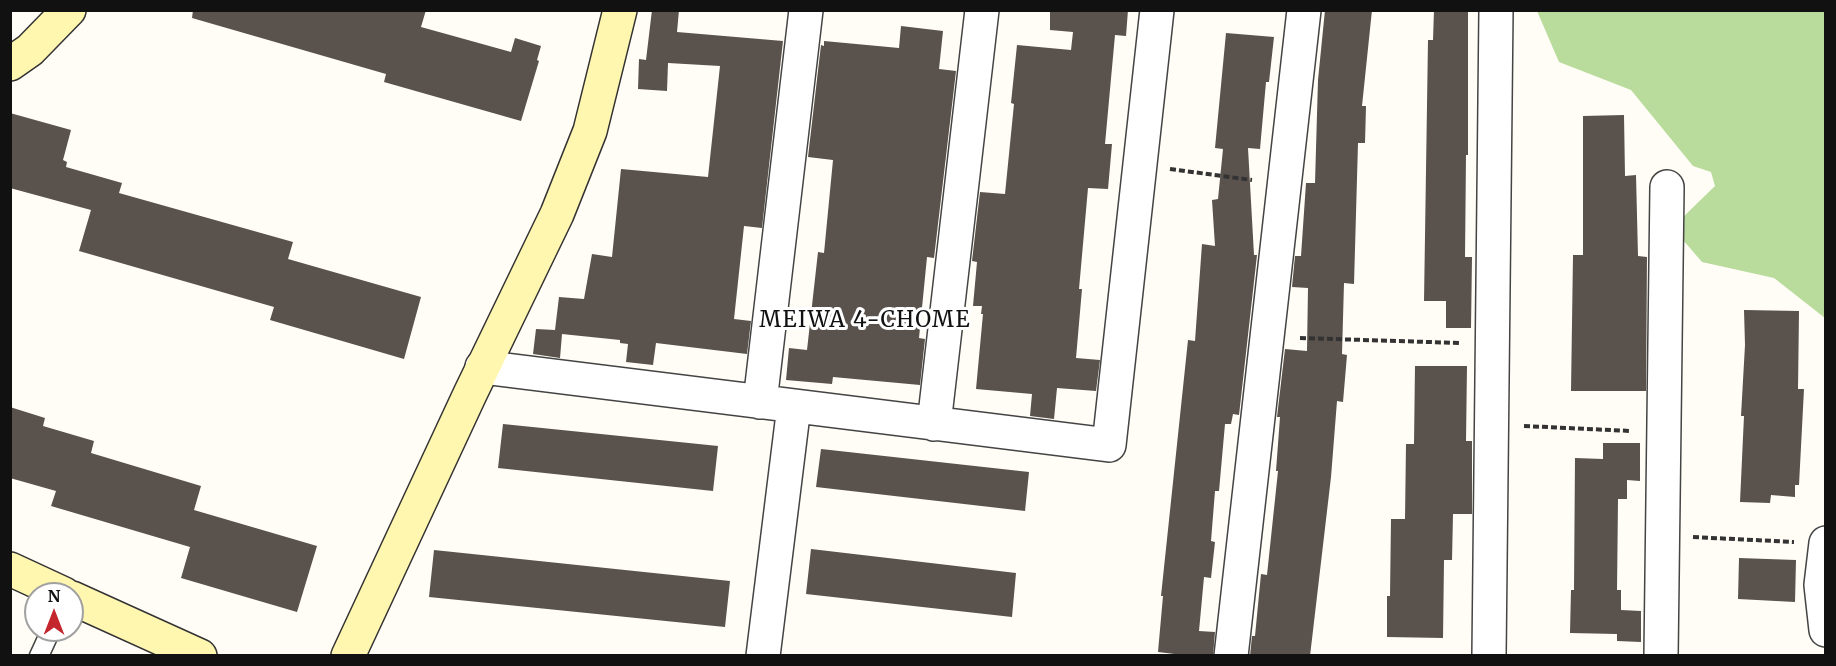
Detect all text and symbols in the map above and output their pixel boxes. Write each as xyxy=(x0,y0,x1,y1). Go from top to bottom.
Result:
district label: MEIWA 4-CHOME xyxy=(759,308,971,334)
north arrow xyxy=(24,582,84,642)
text: N xyxy=(48,586,60,606)

